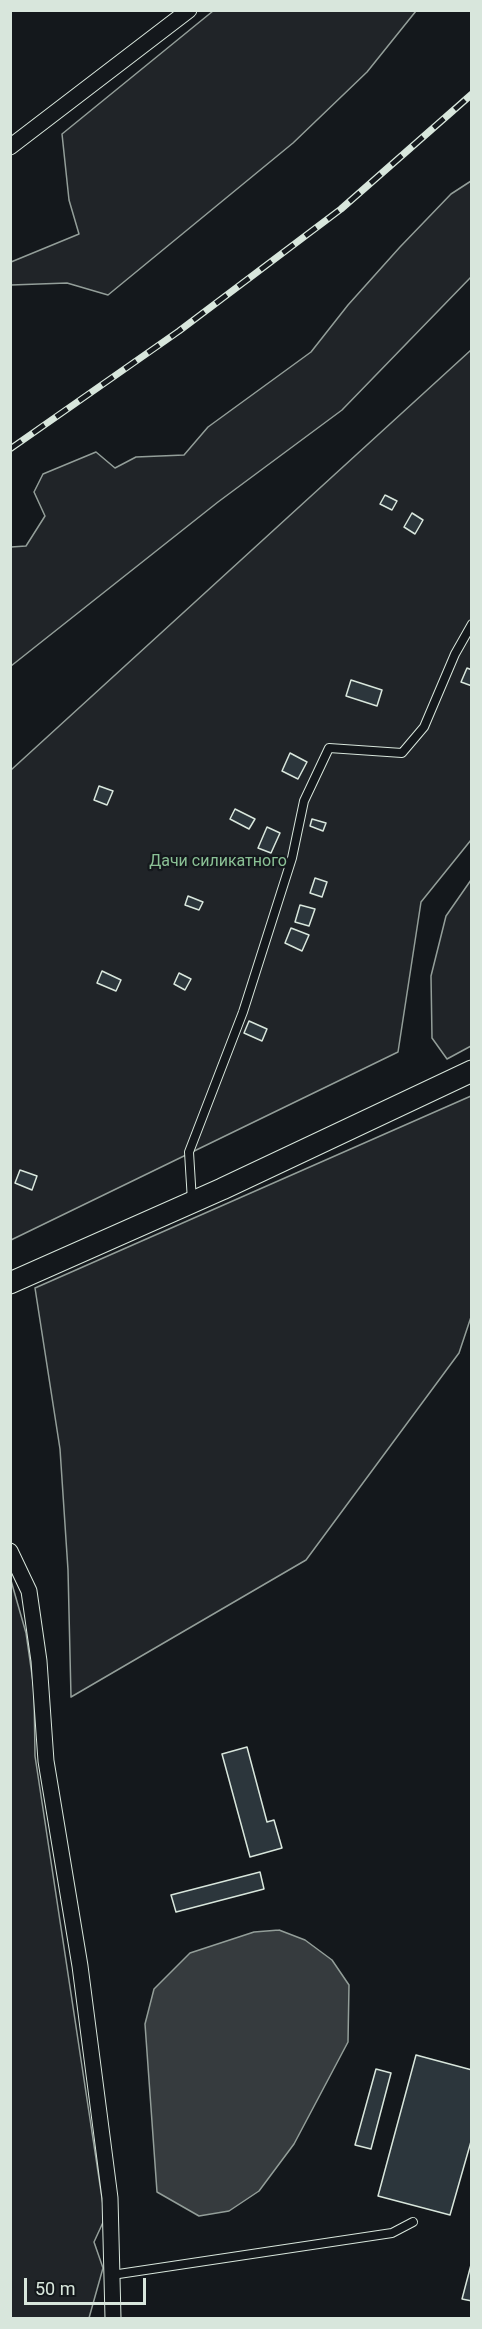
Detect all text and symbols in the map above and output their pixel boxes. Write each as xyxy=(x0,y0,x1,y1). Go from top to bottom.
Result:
park label: Дачи силикатного xyxy=(149,852,287,872)
scale bar xyxy=(27,2266,148,2304)
text: 50 m xyxy=(35,2278,75,2299)

